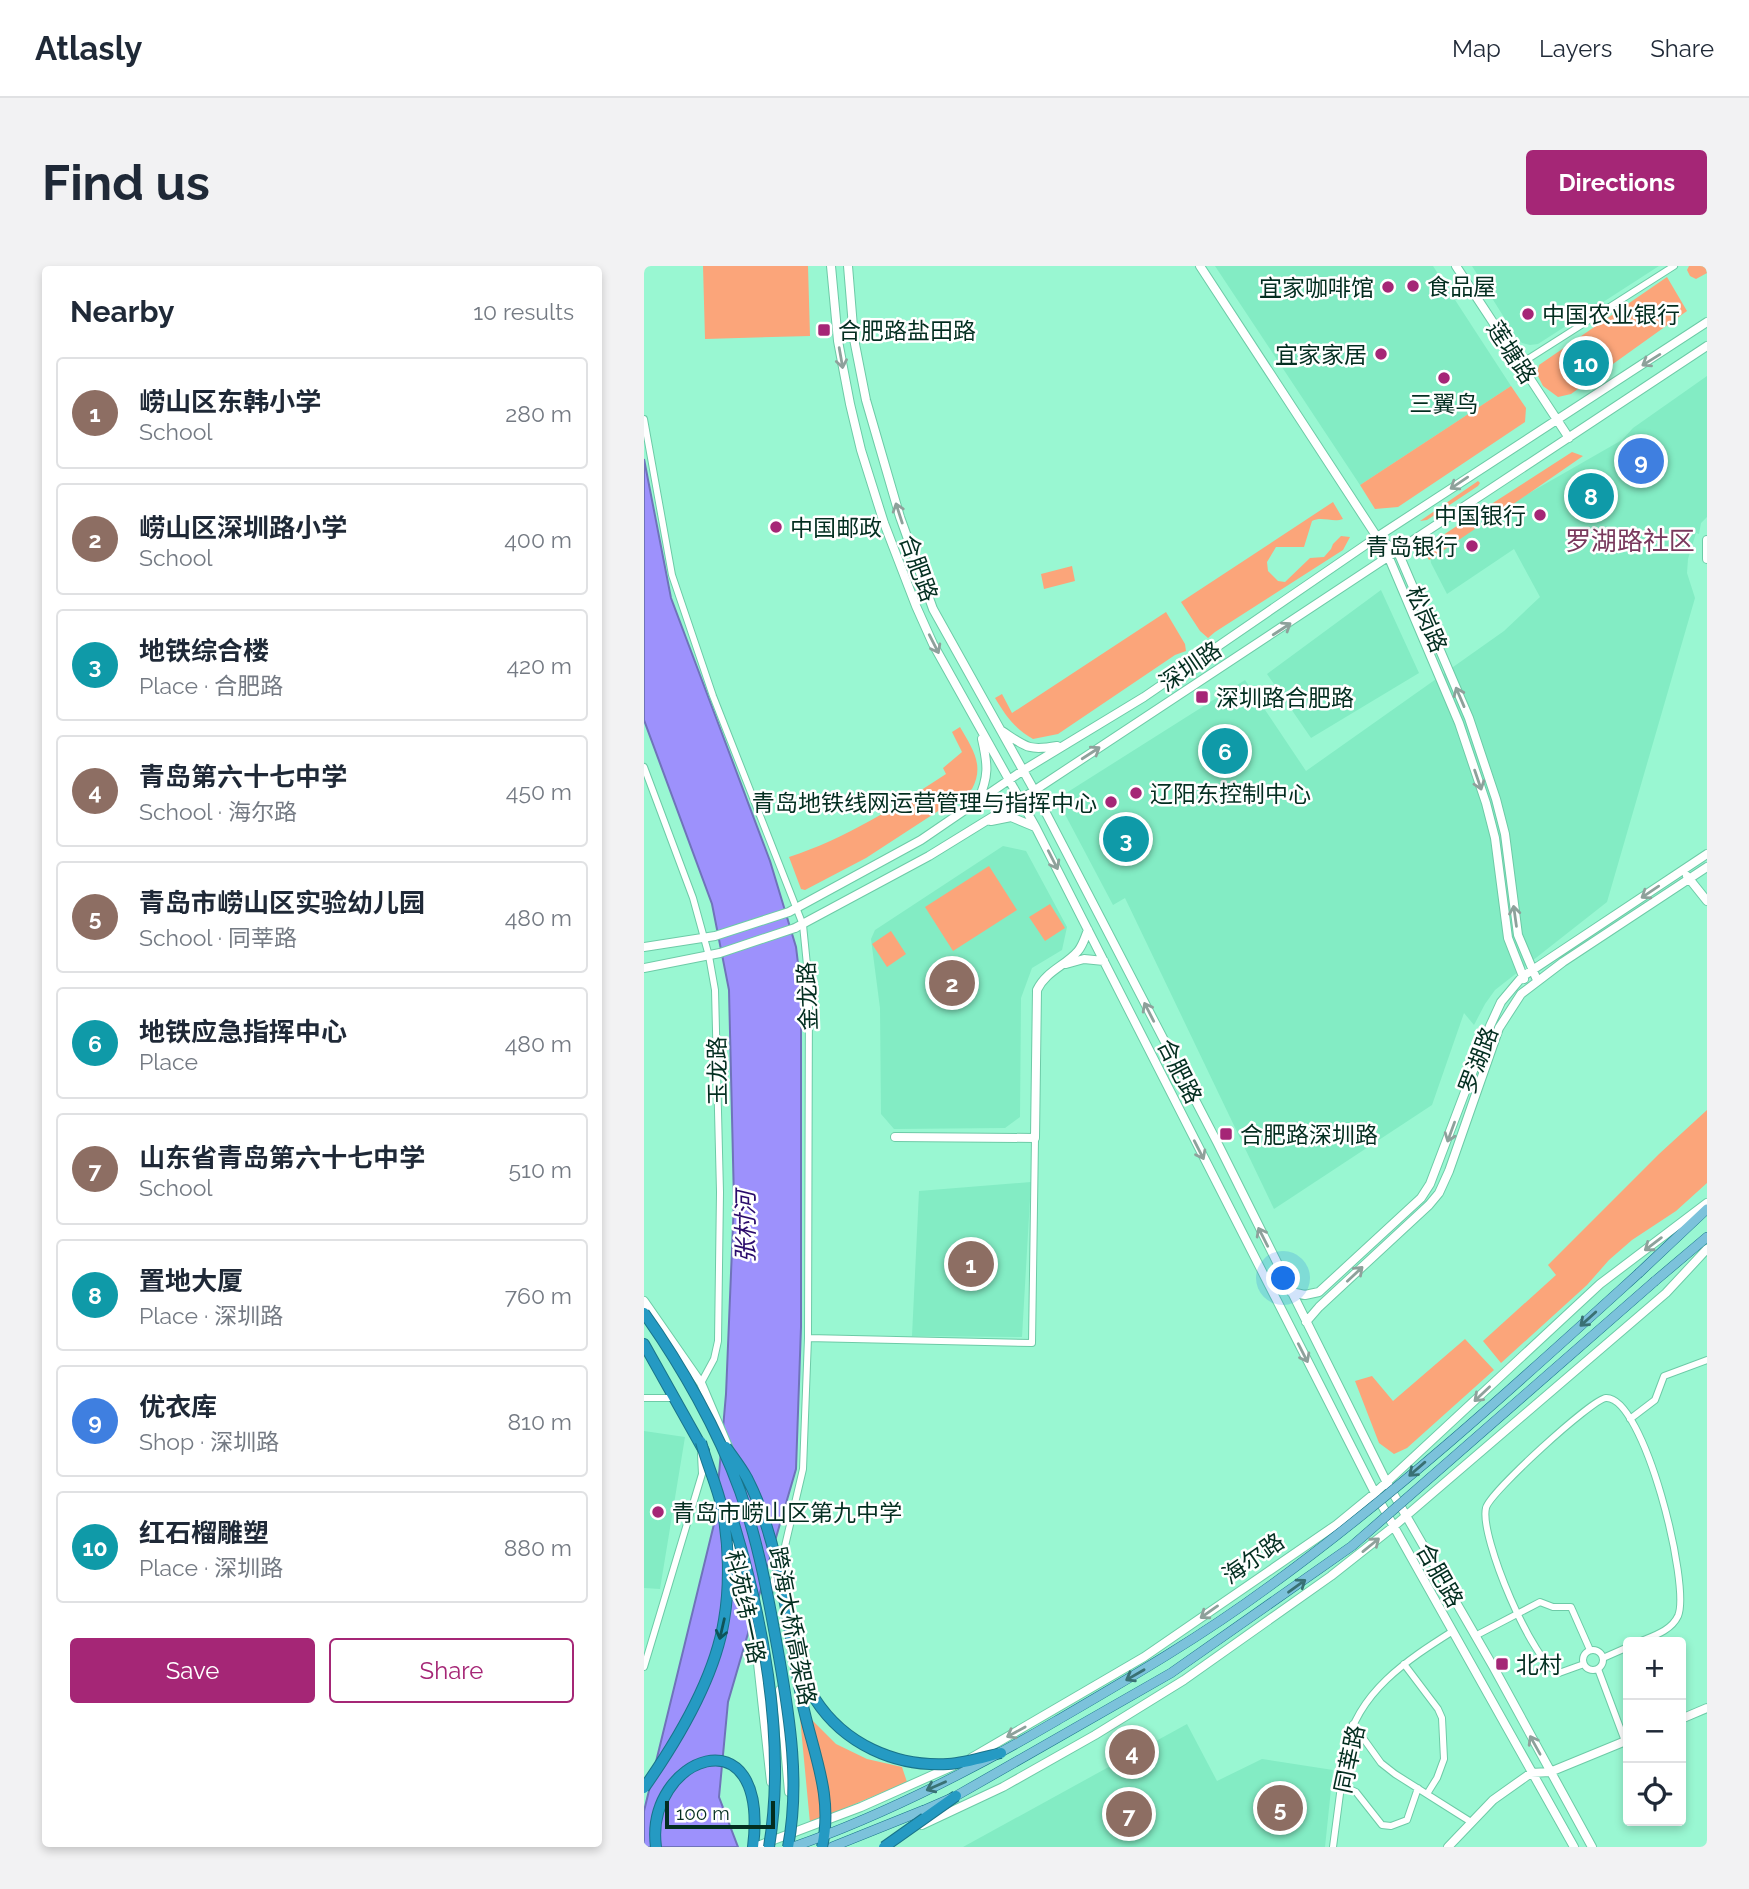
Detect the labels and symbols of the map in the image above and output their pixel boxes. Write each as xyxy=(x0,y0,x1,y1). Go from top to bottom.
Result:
place label: 食品屋 xyxy=(1427,273,1496,300)
place label: 宜家咖啡馆 xyxy=(1259,274,1374,301)
marker: 食品屋 xyxy=(1405,278,1421,294)
marker: 宜家咖啡馆 xyxy=(1380,279,1396,295)
place label: 中国农业银行 xyxy=(1542,301,1680,328)
marker: 中国农业银行 xyxy=(1520,306,1536,322)
street label: 莲塘路 xyxy=(1482,316,1542,388)
place label: 合肥路盐田路 xyxy=(838,317,976,344)
marker: 合肥路盐田路 xyxy=(816,322,832,338)
pin: 10 xyxy=(1563,337,1609,389)
place label: 宜家家居 xyxy=(1275,341,1367,368)
one-way arrow xyxy=(835,346,849,369)
marker: 宜家家居 xyxy=(1373,346,1389,362)
one-way arrow xyxy=(1641,354,1661,368)
marker: 三翼鸟 xyxy=(1436,370,1452,386)
place label: 三翼鸟 xyxy=(1410,390,1479,417)
pin: 9 xyxy=(1618,435,1664,487)
pin: 8 xyxy=(1568,470,1614,522)
one-way arrow xyxy=(1450,476,1469,490)
one-way arrow xyxy=(892,502,904,524)
place label: 中国银行 xyxy=(1434,502,1526,529)
marker: 中国银行 xyxy=(1532,507,1548,523)
place label: 中国邮政 xyxy=(790,514,882,541)
marker: 中国邮政 xyxy=(768,519,784,535)
district label: 罗湖路社区 xyxy=(1565,526,1695,556)
street label: 合肥路 xyxy=(895,531,943,605)
place label: 青岛银行 xyxy=(1366,533,1458,560)
marker: 青岛银行 xyxy=(1464,538,1480,554)
street label: 松岗路 xyxy=(1401,582,1453,656)
one-way arrow xyxy=(1271,621,1291,635)
one-way arrow xyxy=(927,633,941,654)
street label: 深圳路 xyxy=(1154,636,1226,696)
place label: 深圳路合肥路 xyxy=(1216,684,1354,711)
one-way arrow xyxy=(1453,686,1466,708)
marker: 深圳路合肥路 xyxy=(1194,689,1210,705)
pin: 6 xyxy=(1202,725,1248,777)
one-way arrow xyxy=(1081,746,1100,760)
one-way arrow xyxy=(1473,768,1486,790)
place label: 辽阳东控制中心 xyxy=(1150,780,1311,807)
marker: 辽阳东控制中心 xyxy=(1128,785,1144,801)
place label: 青岛地铁线网运营管理与指挥中心 xyxy=(752,789,1097,816)
marker: 青岛地铁线网运营管理与指挥中心 xyxy=(1103,794,1119,810)
pin: 3 xyxy=(1103,813,1149,865)
one-way arrow xyxy=(1046,849,1060,869)
one-way arrow xyxy=(1641,885,1660,899)
one-way arrow xyxy=(1508,905,1521,928)
pin: 2 xyxy=(929,957,975,1009)
street label: 金龙路 xyxy=(792,961,822,1031)
one-way arrow xyxy=(1142,1002,1156,1023)
street label: 罗湖路 xyxy=(1453,1023,1503,1097)
street label: 合肥路 xyxy=(1152,1034,1208,1108)
street label: 玉龙路 xyxy=(703,1036,731,1106)
one-way arrow xyxy=(1444,1120,1456,1142)
place label: 合肥路深圳路 xyxy=(1240,1121,1378,1148)
marker: 合肥路深圳路 xyxy=(1218,1126,1234,1142)
one-way arrow xyxy=(1193,1139,1207,1160)
water label: 张村河 xyxy=(731,1187,760,1263)
one-way arrow xyxy=(1256,1227,1270,1248)
one-way arrow xyxy=(1644,1237,1662,1252)
pin: 1 xyxy=(948,1238,994,1290)
your location xyxy=(1266,1261,1300,1295)
one-way arrow xyxy=(1346,1266,1364,1282)
one-way arrow xyxy=(1579,1311,1597,1327)
one-way arrow xyxy=(1296,1342,1310,1363)
one-way arrow xyxy=(1474,1385,1491,1402)
one-way arrow xyxy=(1408,1461,1426,1477)
place label: 青岛市崂山区第九中学 xyxy=(672,1499,902,1526)
marker: 青岛市崂山区第九中学 xyxy=(650,1504,666,1520)
street label: 海尔路 xyxy=(1217,1527,1289,1589)
one-way arrow xyxy=(1361,1538,1380,1553)
street label: 合肥路 xyxy=(1411,1538,1469,1612)
street label: 跨海大桥高架路 xyxy=(764,1544,822,1708)
street label: 科苑纬一路 xyxy=(721,1548,771,1666)
one-way arrow xyxy=(1287,1579,1306,1593)
one-way arrow xyxy=(1200,1605,1219,1619)
one-way arrow xyxy=(715,1617,728,1640)
place label: 北村 xyxy=(1516,1651,1562,1678)
marker: 北村 xyxy=(1494,1656,1510,1672)
one-way arrow xyxy=(1126,1668,1146,1682)
street label: 同莘路 xyxy=(1329,1722,1369,1796)
one-way arrow xyxy=(1006,1726,1027,1739)
pin: 4 xyxy=(1109,1726,1155,1778)
one-way arrow xyxy=(1528,1735,1542,1755)
one-way arrow xyxy=(926,1780,948,1793)
pin: 5 xyxy=(1257,1782,1303,1834)
pin: 7 xyxy=(1106,1788,1152,1840)
scale bar xyxy=(665,1798,775,1830)

